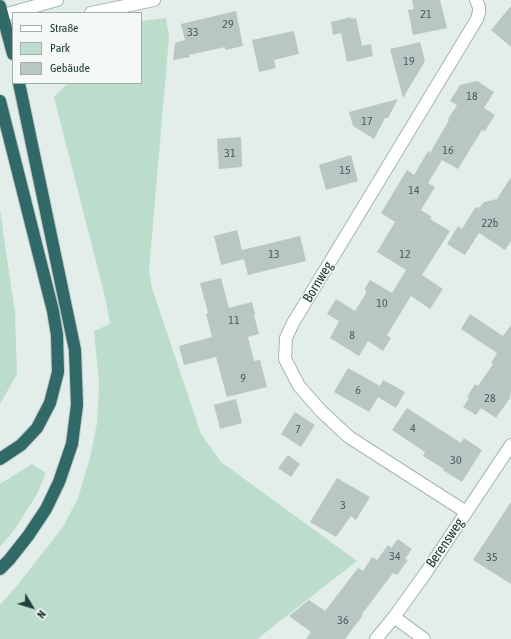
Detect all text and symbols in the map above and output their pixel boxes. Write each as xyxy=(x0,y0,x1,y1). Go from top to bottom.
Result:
house number: 21 xyxy=(420,7,432,21)
legend xyxy=(12,12,142,84)
house number: 29 xyxy=(222,17,234,31)
text: Straße xyxy=(50,21,78,35)
house number: 33 xyxy=(187,25,199,39)
text: Park xyxy=(50,41,70,55)
house number: 19 xyxy=(403,54,415,68)
text: Gebäude xyxy=(50,61,90,75)
house number: 18 xyxy=(466,89,478,103)
house number: 17 xyxy=(361,114,373,128)
house number: 16 xyxy=(442,143,454,157)
house number: 31 xyxy=(224,146,236,160)
house number: 15 xyxy=(339,163,351,177)
house number: 14 xyxy=(408,183,420,197)
house number: 22b xyxy=(482,216,498,230)
house number: 13 xyxy=(268,247,280,261)
house number: 12 xyxy=(399,247,411,261)
street label: Bornweg xyxy=(299,259,337,305)
house number: 10 xyxy=(376,296,388,310)
house number: 11 xyxy=(228,313,240,327)
house number: 8 xyxy=(349,328,355,342)
house number: 9 xyxy=(240,371,246,385)
house number: 6 xyxy=(355,383,361,397)
house number: 28 xyxy=(484,391,496,405)
house number: 4 xyxy=(410,421,416,435)
house number: 7 xyxy=(295,422,301,436)
house number: 30 xyxy=(450,453,462,467)
house number: 3 xyxy=(340,498,346,512)
street label: Berensweg xyxy=(422,515,468,571)
house number: 34 xyxy=(389,549,401,563)
house number: 35 xyxy=(486,550,498,564)
north arrow xyxy=(12,587,52,627)
text: N xyxy=(35,608,48,621)
house number: 36 xyxy=(337,613,349,627)

